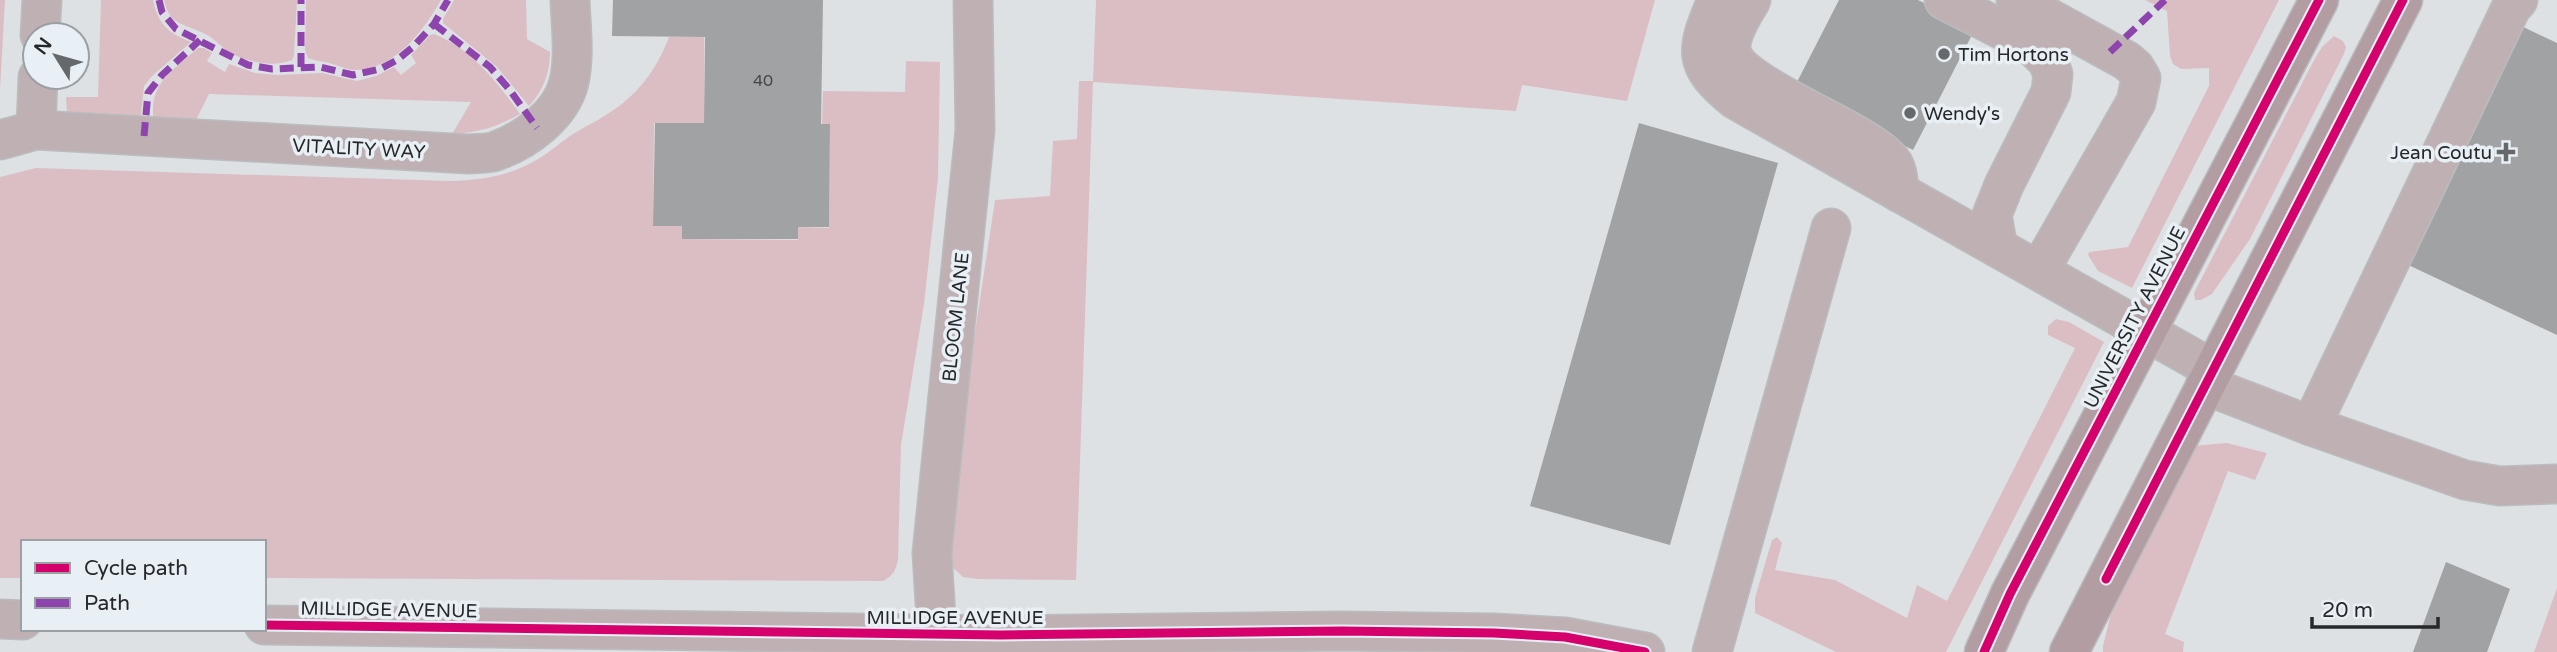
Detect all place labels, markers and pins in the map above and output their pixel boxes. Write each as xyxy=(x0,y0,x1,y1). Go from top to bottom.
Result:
place label: Tim Hortons xyxy=(1958,44,2069,66)
marker: Tim Hortons xyxy=(1936,46,1952,62)
place label: Wendy's xyxy=(1924,103,2000,125)
marker: Wendy's xyxy=(1902,105,1918,121)
place label: Jean Coutu xyxy=(2390,142,2492,164)
marker: Jean Coutu xyxy=(2498,144,2514,160)

